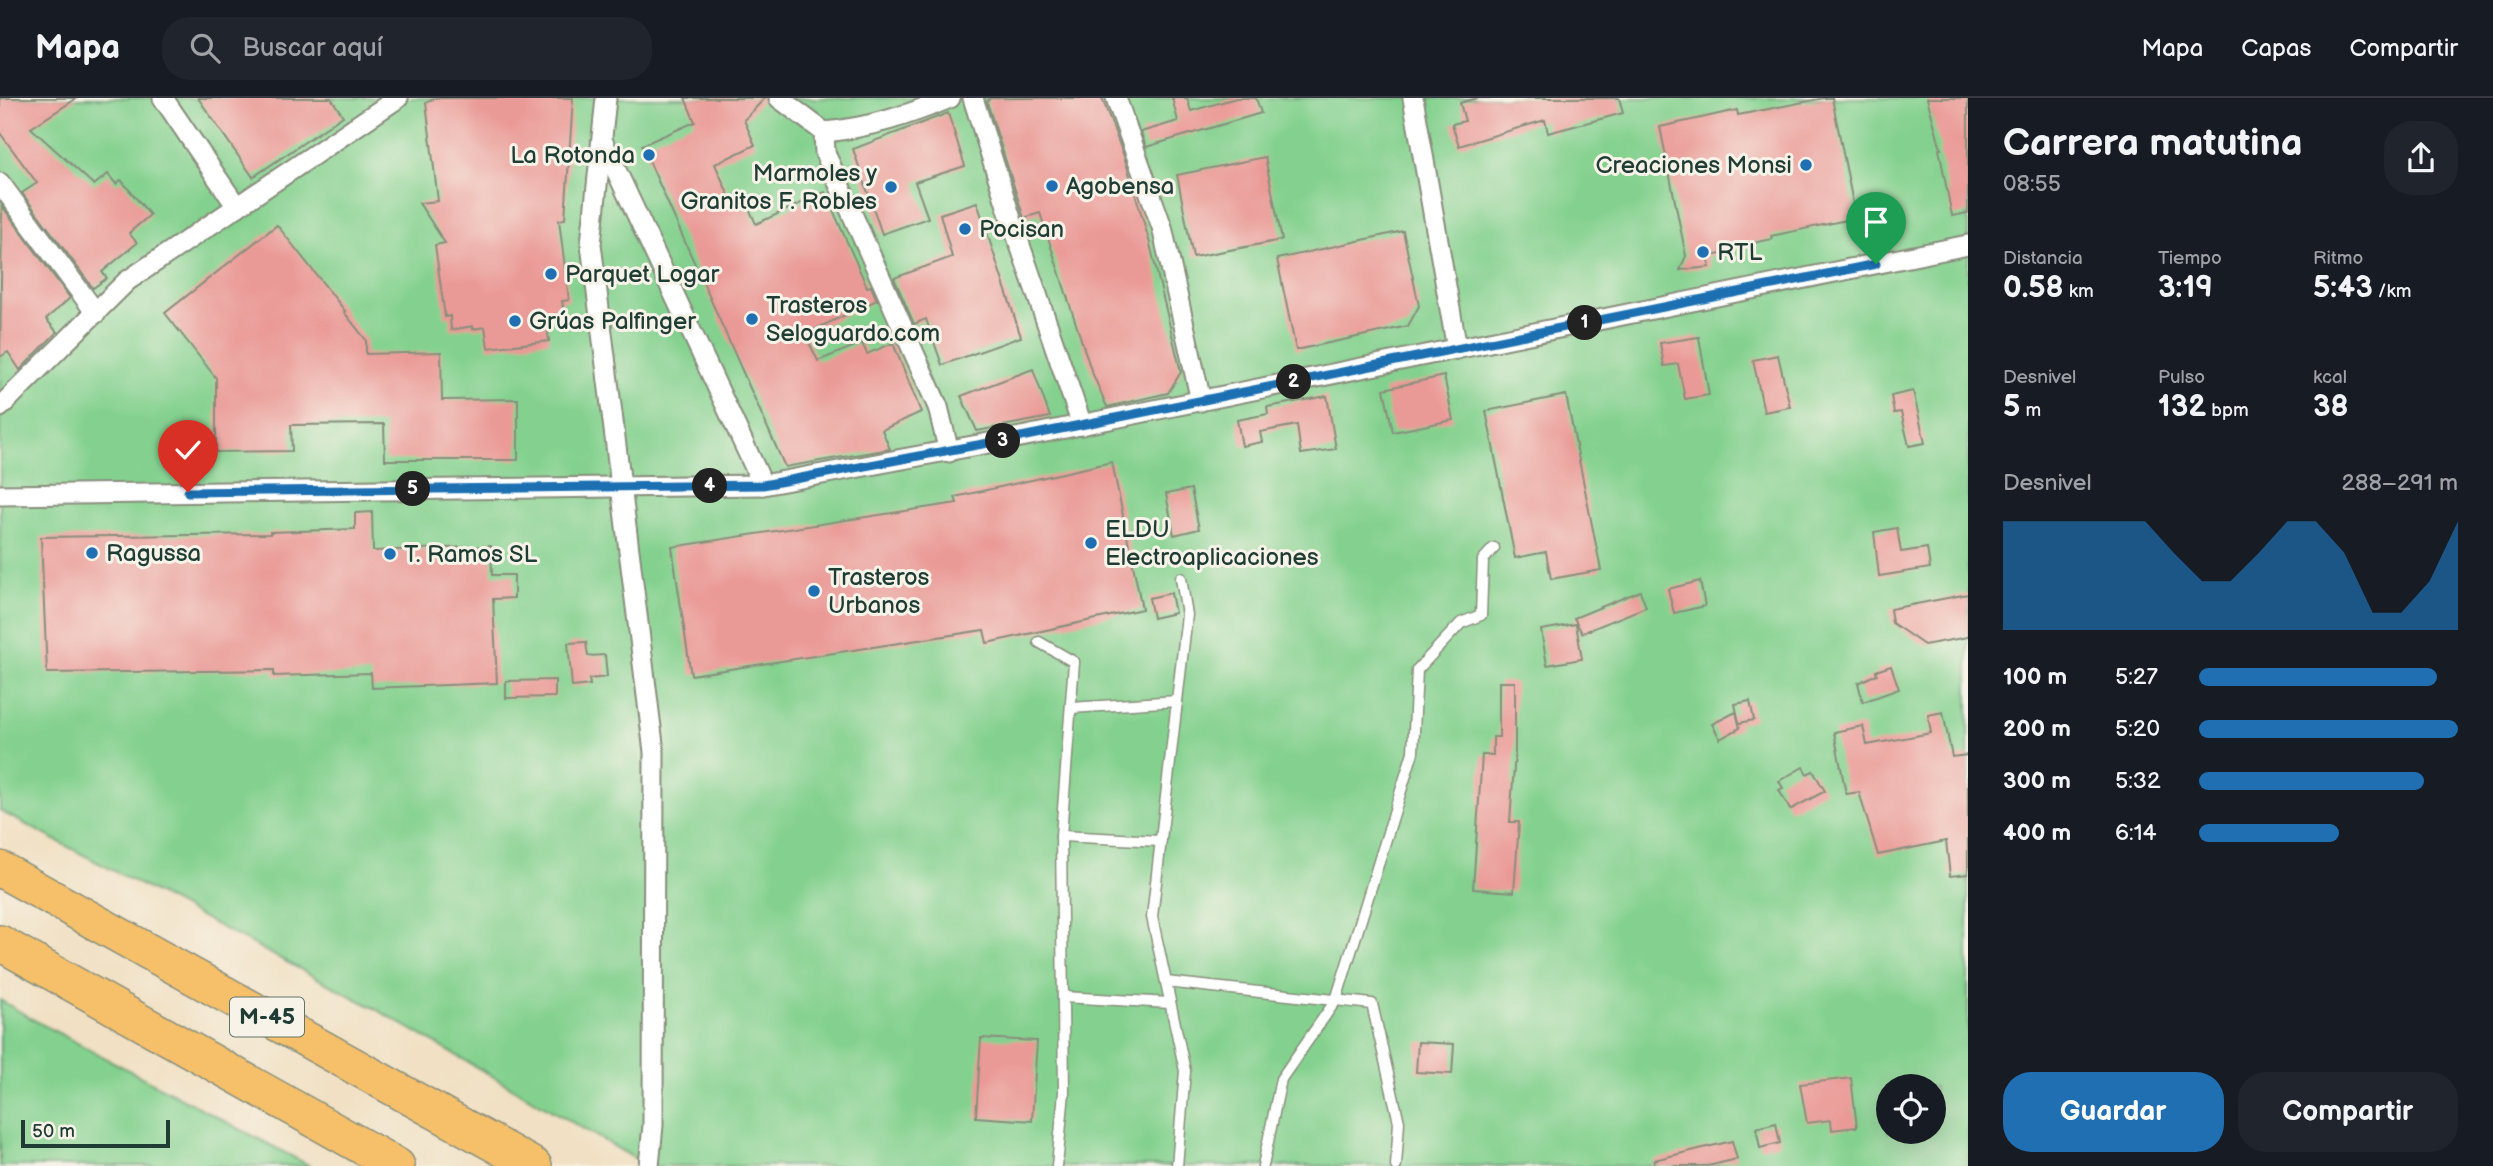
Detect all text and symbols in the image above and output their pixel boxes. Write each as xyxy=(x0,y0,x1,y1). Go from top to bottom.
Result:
search box xyxy=(162,17,652,80)
text: Mapa xyxy=(35,28,120,68)
icon: search xyxy=(186,29,224,67)
text: Buscar aquí xyxy=(242,33,383,64)
text: Mapa xyxy=(2142,34,2203,63)
text: Capas xyxy=(2241,34,2311,63)
text: Compartir xyxy=(2349,34,2458,63)
text: Carrera matutina xyxy=(2003,121,2303,166)
button: share xyxy=(2384,121,2458,195)
place label: La Rotonda xyxy=(510,141,635,170)
marker: La Rotonda xyxy=(641,147,657,163)
place label: Creaciones Monsi xyxy=(1595,151,1792,180)
marker: Creaciones Monsi xyxy=(1798,157,1814,173)
place label: Marmoles y Granitos F. Robles xyxy=(680,159,877,216)
text: 08:55 xyxy=(2003,170,2061,198)
place label: Agobensa xyxy=(1066,172,1174,201)
marker: Agobensa xyxy=(1044,178,1060,194)
marker: Marmoles y Granitos F. Robles xyxy=(883,179,899,195)
pin xyxy=(1846,192,1906,264)
icon: arrive xyxy=(1857,203,1895,241)
place label: Pocisan xyxy=(979,215,1064,244)
marker: Pocisan xyxy=(957,221,973,237)
place label: RTL xyxy=(1717,238,1762,267)
marker: RTL xyxy=(1695,244,1711,260)
text: Distancia xyxy=(2003,247,2083,270)
text: Tiempo xyxy=(2158,247,2222,270)
text: Ritmo xyxy=(2313,247,2363,270)
place label: Parquet Logar xyxy=(565,260,720,289)
marker: Parquet Logar xyxy=(543,266,559,282)
text: 0.58 xyxy=(2003,270,2064,306)
text: 3:19 xyxy=(2158,270,2213,306)
text: 5:43 xyxy=(2313,270,2373,306)
text: km xyxy=(2064,280,2094,303)
text: /km xyxy=(2373,280,2411,303)
place label: Trasteros Seloguardo.com xyxy=(766,291,940,348)
pin: 1 xyxy=(1568,306,1602,341)
place label: Grúas Palfinger xyxy=(529,307,696,336)
marker: Trasteros Seloguardo.com xyxy=(744,311,760,327)
text: 1 xyxy=(1581,311,1589,334)
marker: Grúas Palfinger xyxy=(507,313,523,329)
pin: 2 xyxy=(1276,364,1312,400)
text: Desnivel xyxy=(2003,366,2076,389)
text: Pulso xyxy=(2158,366,2205,389)
text: kcal xyxy=(2313,366,2347,389)
text: 2 xyxy=(1288,370,1299,393)
text: 5 xyxy=(2003,389,2020,425)
text: 132 xyxy=(2158,389,2206,425)
text: 38 xyxy=(2313,389,2349,425)
text: m xyxy=(2020,399,2041,422)
text: bpm xyxy=(2206,399,2249,422)
pin xyxy=(158,420,218,492)
pin: 3 xyxy=(986,424,1020,458)
text: 3 xyxy=(997,429,1008,452)
icon: check xyxy=(169,431,207,469)
pin: 4 xyxy=(692,468,728,504)
text: Desnivel xyxy=(2003,469,2092,497)
text: 288–291 m xyxy=(2341,469,2458,497)
pin: 5 xyxy=(396,472,430,506)
text: 4 xyxy=(704,474,715,497)
text: 5 xyxy=(407,477,418,500)
place label: ELDU Electroaplicaciones xyxy=(1105,515,1319,572)
marker: ELDU Electroaplicaciones xyxy=(1083,535,1099,551)
place label: Ragussa xyxy=(106,539,201,568)
place label: T. Ramos SL xyxy=(404,540,537,569)
marker: Ragussa xyxy=(84,545,100,561)
marker: T. Ramos SL xyxy=(382,546,398,562)
place label: Trasteros Urbanos xyxy=(828,563,930,620)
marker: Trasteros Urbanos xyxy=(806,583,822,599)
text: 100 m xyxy=(2003,663,2067,691)
text: 5:27 xyxy=(2115,663,2158,691)
text: 200 m xyxy=(2003,715,2071,743)
text: 5:20 xyxy=(2115,715,2160,743)
text: 300 m xyxy=(2003,767,2071,795)
text: 5:32 xyxy=(2115,767,2161,795)
text: 400 m xyxy=(2003,819,2071,847)
text: 6:14 xyxy=(2115,819,2157,847)
road number: M-45 xyxy=(230,998,304,1036)
button: Guardar xyxy=(2003,1072,2224,1152)
button: Compartir xyxy=(2238,1072,2458,1152)
map controls xyxy=(1876,1074,1946,1144)
button: locate xyxy=(1876,1074,1946,1144)
scale bar xyxy=(21,1117,170,1149)
text: 50 m xyxy=(32,1120,75,1143)

